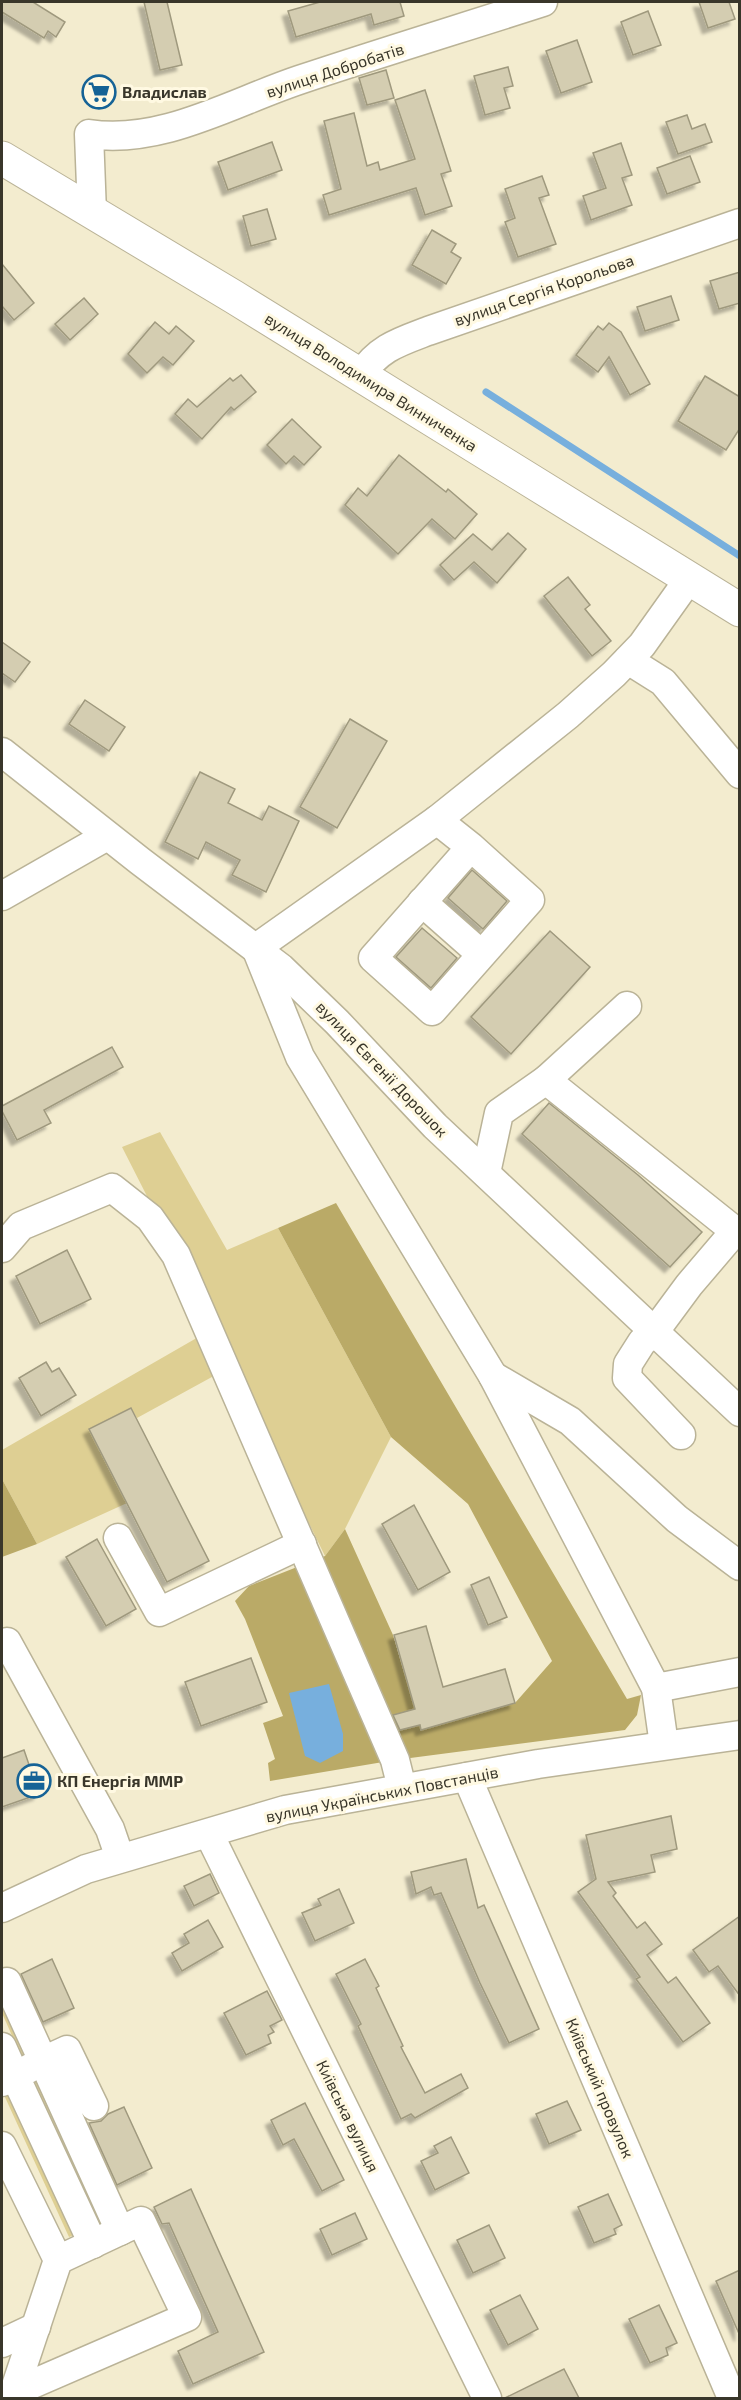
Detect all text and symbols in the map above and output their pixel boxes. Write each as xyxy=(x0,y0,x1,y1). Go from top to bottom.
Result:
street label: вулиця Добробатів xyxy=(264,38,406,102)
supermarket icon: Владислав xyxy=(81,74,117,110)
place label: Владислав xyxy=(122,82,207,101)
street label: вулиця Сергія Корольова xyxy=(452,250,636,330)
street label: вулиця Володимира Винниченка xyxy=(261,308,481,456)
street label: вулиця Євгенії Дорошок xyxy=(312,997,452,1141)
street label: вулиця Українських Повстанців xyxy=(264,1762,500,1826)
office icon: КП Енергія ММР xyxy=(16,1763,52,1799)
place label: КП Енергія ММР xyxy=(57,1771,183,1790)
street label: Київський провулок xyxy=(561,2015,639,2161)
street label: Київська вулиця xyxy=(312,2057,384,2175)

